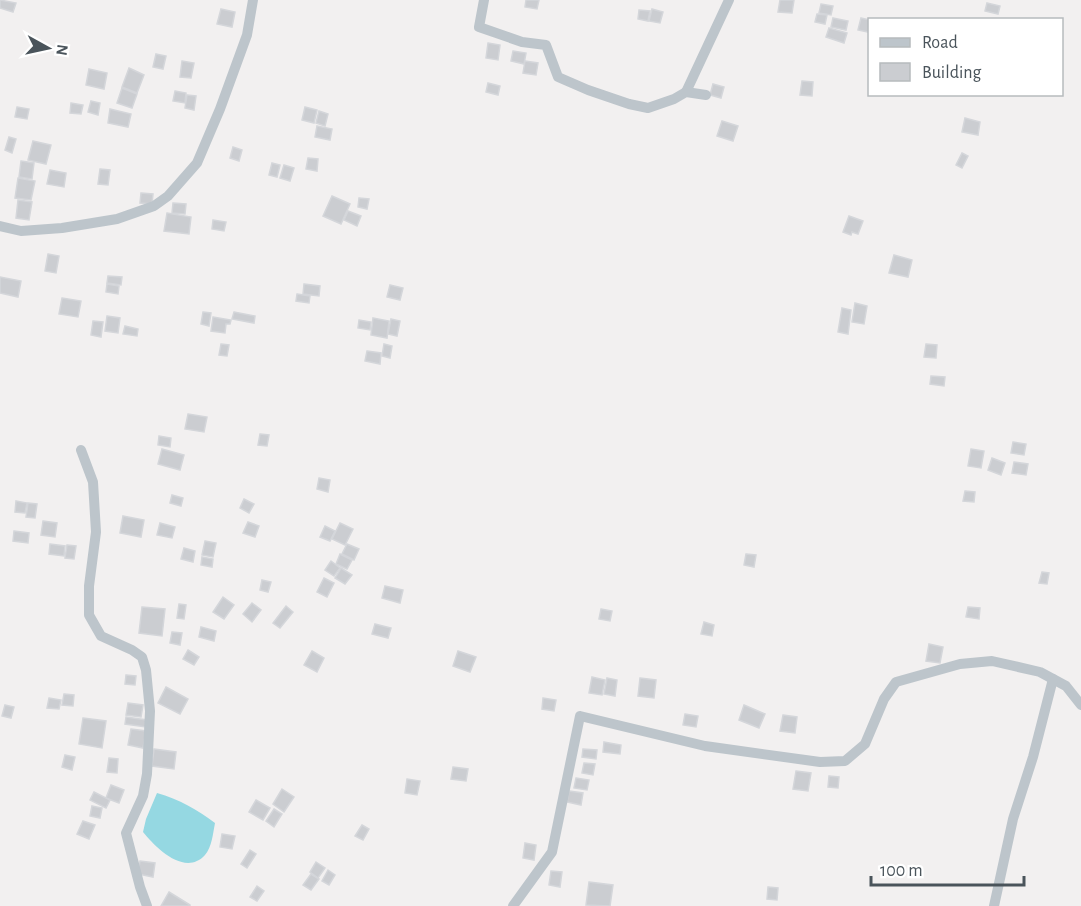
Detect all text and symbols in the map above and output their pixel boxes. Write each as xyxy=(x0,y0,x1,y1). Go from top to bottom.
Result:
north arrow xyxy=(18,18,78,78)
legend xyxy=(868,18,1063,96)
text: Road xyxy=(922,34,958,52)
text: N xyxy=(53,43,71,57)
text: Building xyxy=(922,64,982,82)
scale bar xyxy=(871,849,1024,887)
text: 100 m xyxy=(880,862,923,880)

